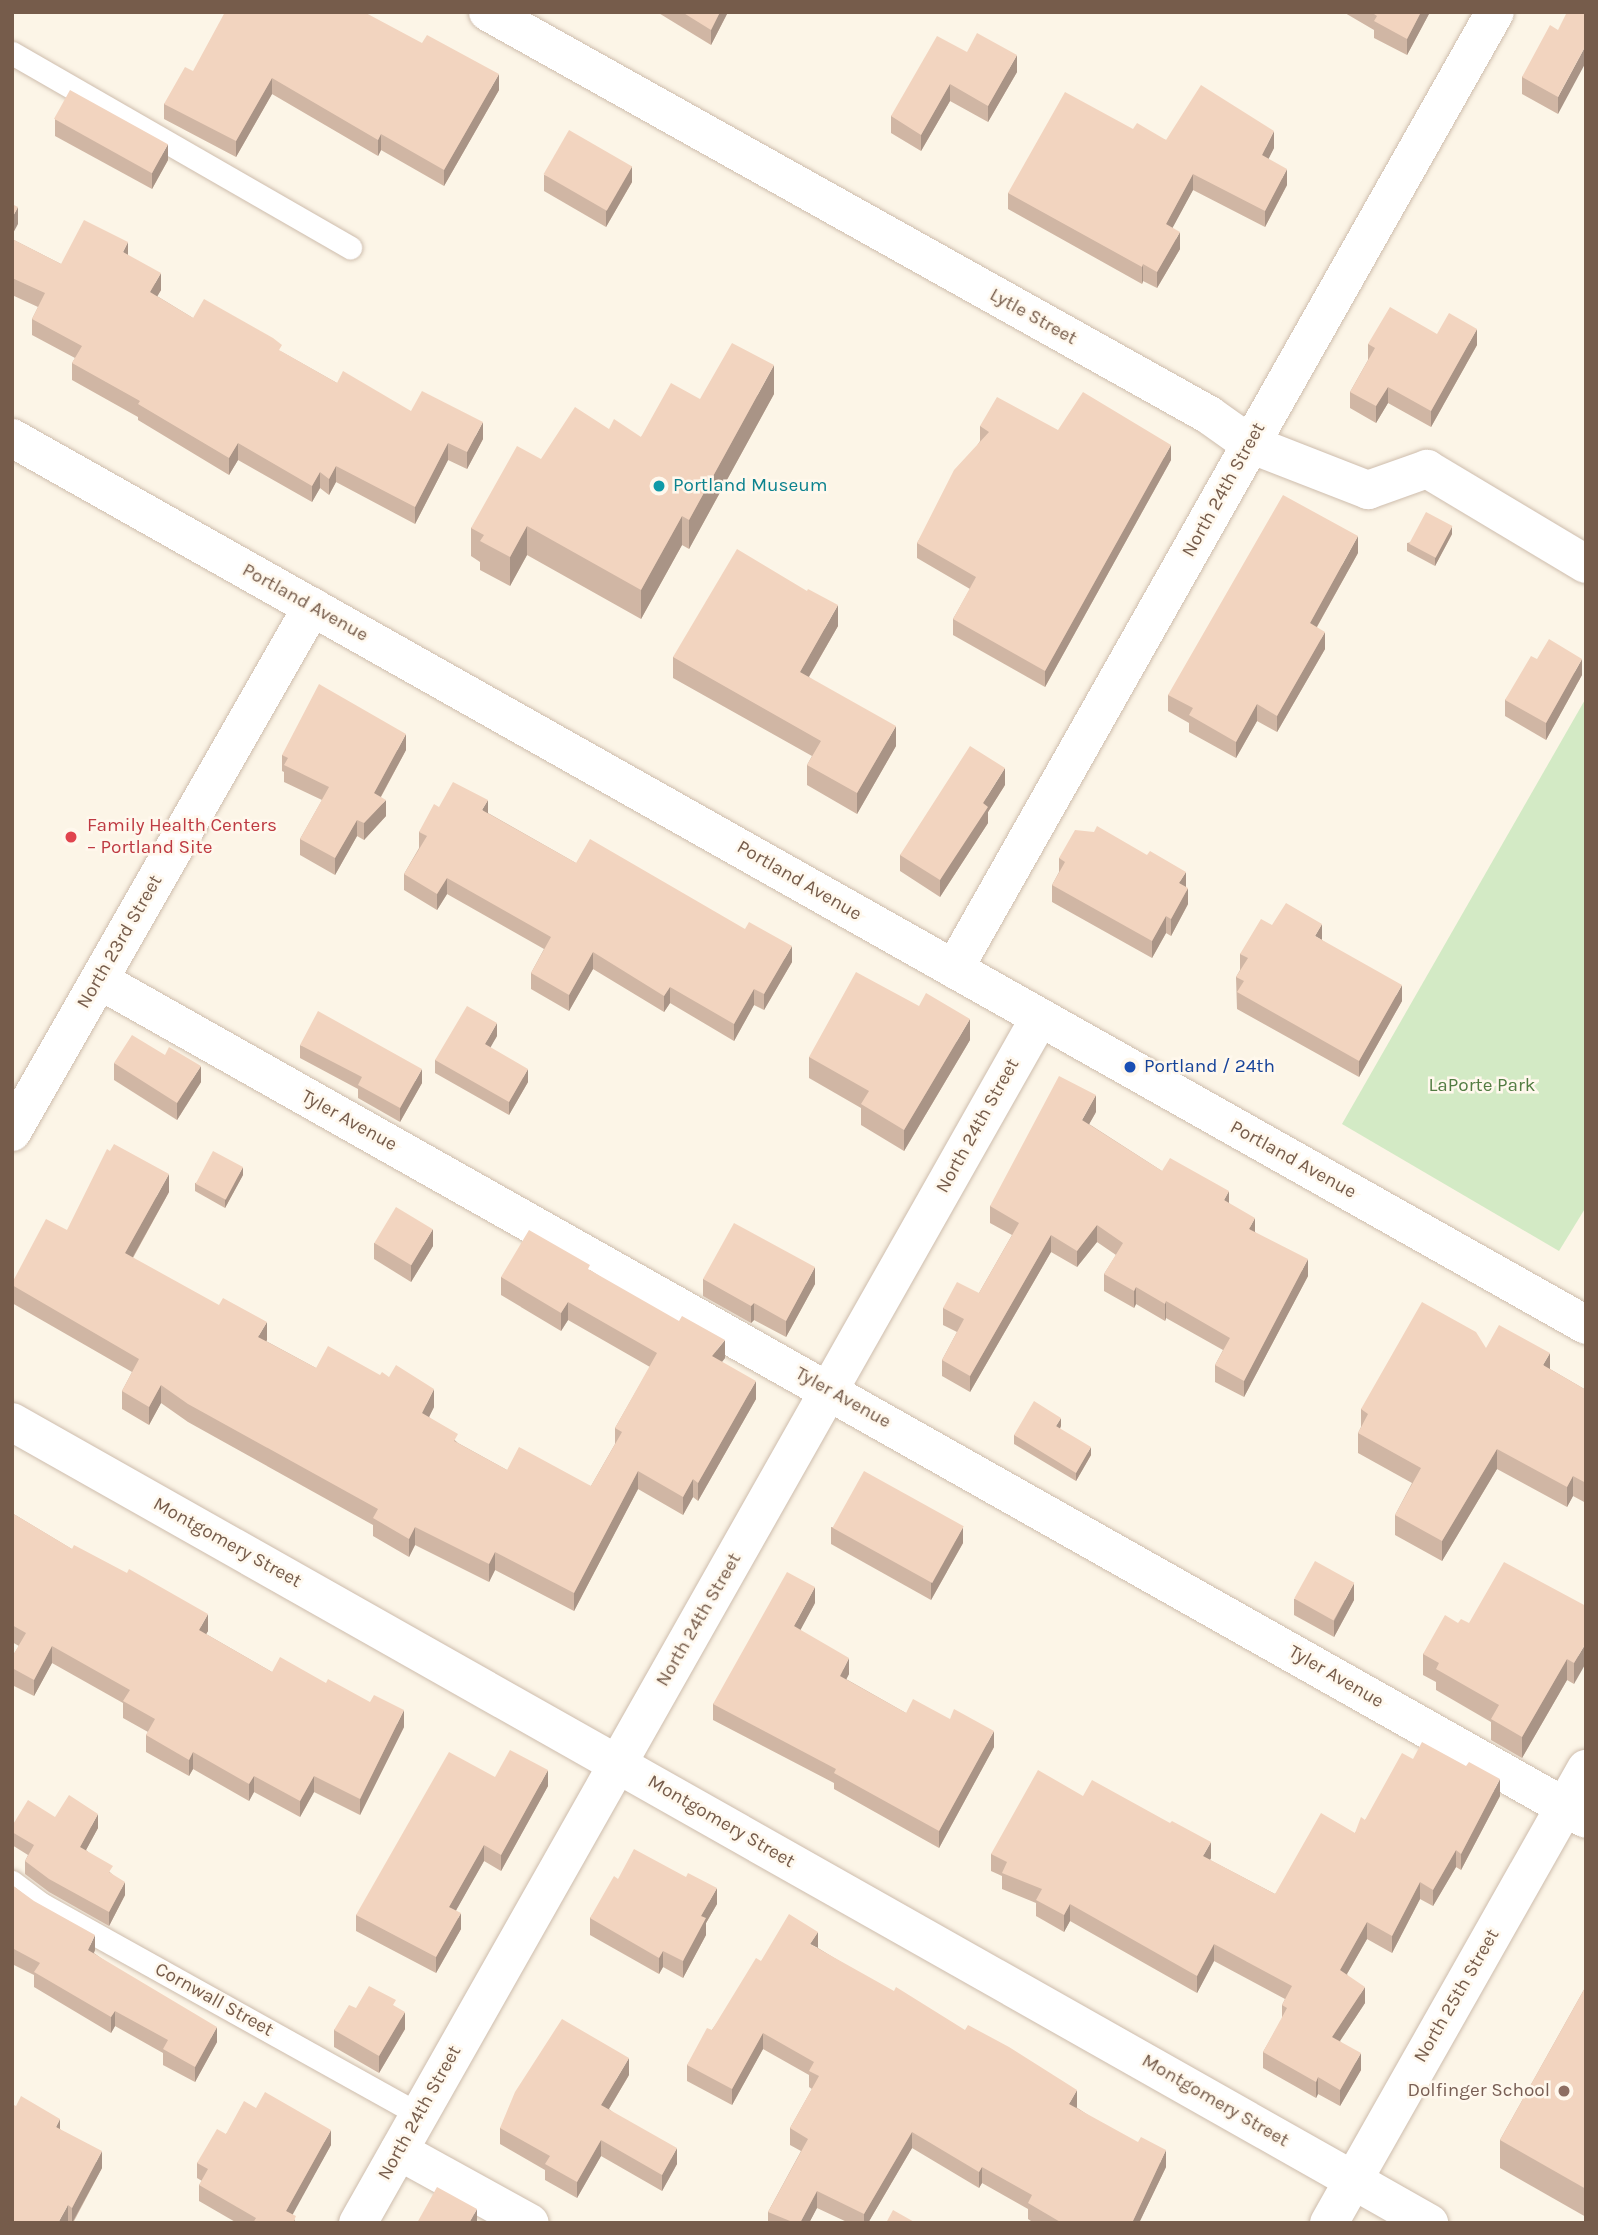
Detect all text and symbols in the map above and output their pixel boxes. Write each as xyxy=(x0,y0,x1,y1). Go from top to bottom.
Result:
street label: Lytle Street xyxy=(985,284,1081,350)
street label: North 24th Street xyxy=(1178,419,1270,561)
place label: Portland Museum xyxy=(673,475,828,497)
marker: Portland Museum xyxy=(651,478,667,494)
street label: Portland Avenue xyxy=(238,559,372,647)
place label: Family Health Centers – Portland Site xyxy=(87,815,277,859)
marker: Family Health Centers – Portland Site xyxy=(61,827,81,847)
street label: Portland Avenue xyxy=(732,836,866,926)
street label: North 23rd Street xyxy=(73,871,167,1013)
street label: North 24th Street xyxy=(932,1055,1024,1197)
place label: Portland / 24th xyxy=(1144,1056,1275,1078)
marker: Portland / 24th xyxy=(1122,1059,1138,1075)
park label: LaPorte Park xyxy=(1428,1075,1536,1097)
street label: Tyler Avenue xyxy=(297,1085,401,1157)
street label: Portland Avenue xyxy=(1226,1116,1360,1204)
street label: Tyler Avenue xyxy=(791,1362,895,1434)
street label: Montgomery Street xyxy=(149,1493,305,1593)
street label: North 24th Street xyxy=(652,1549,746,1691)
street label: Tyler Avenue xyxy=(1284,1641,1388,1713)
street label: Montgomery Street xyxy=(643,1771,799,1873)
street label: North 25th Street xyxy=(1410,1925,1504,2067)
street label: Cornwall Street xyxy=(151,1958,277,2042)
street label: North 24th Street xyxy=(374,2042,466,2184)
street label: Montgomery Street xyxy=(1137,2050,1293,2152)
place label: Dolfinger School xyxy=(1407,2080,1550,2102)
marker: Dolfinger School xyxy=(1556,2083,1572,2099)

